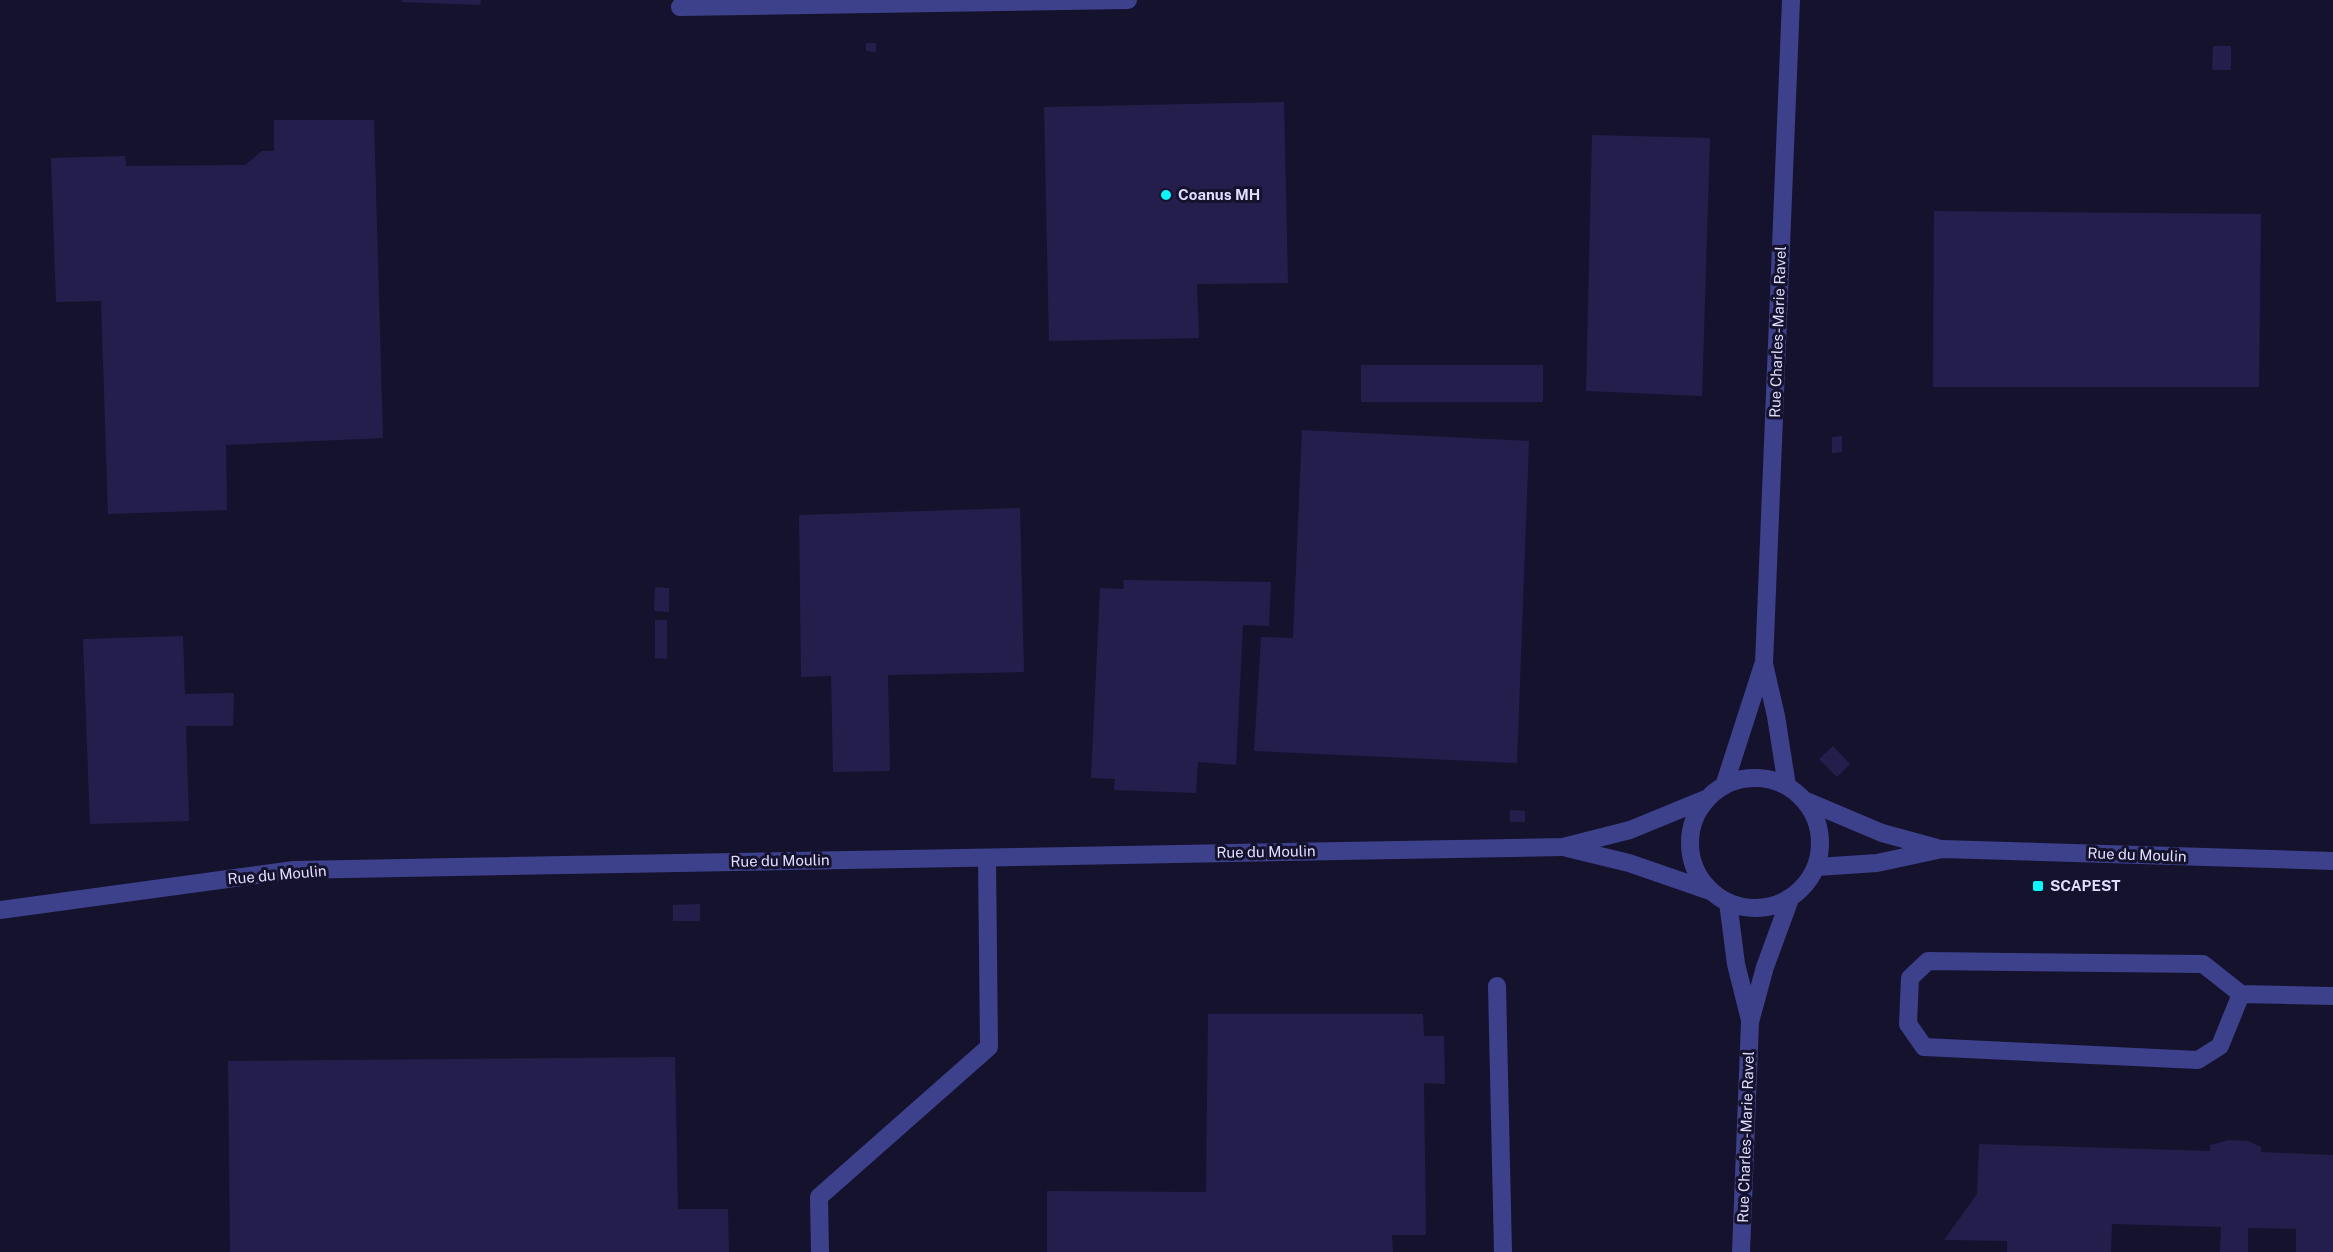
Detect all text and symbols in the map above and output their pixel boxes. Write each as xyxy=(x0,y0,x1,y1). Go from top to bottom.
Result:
place label: Coanus MH xyxy=(1178,186,1260,203)
marker: Coanus MH xyxy=(1159,188,1173,202)
street label: Rue Charles-Marie Ravel xyxy=(1766,246,1789,418)
street label: Rue du Moulin xyxy=(1216,842,1316,861)
street label: Rue du Moulin xyxy=(2087,844,2187,865)
street label: Rue du Moulin xyxy=(730,851,830,870)
street label: Rue du Moulin xyxy=(227,862,327,887)
place label: SCAPEST xyxy=(2050,877,2121,894)
marker: SCAPEST xyxy=(2031,879,2045,893)
street label: Rue Charles-Marie Ravel xyxy=(1734,1051,1757,1223)

